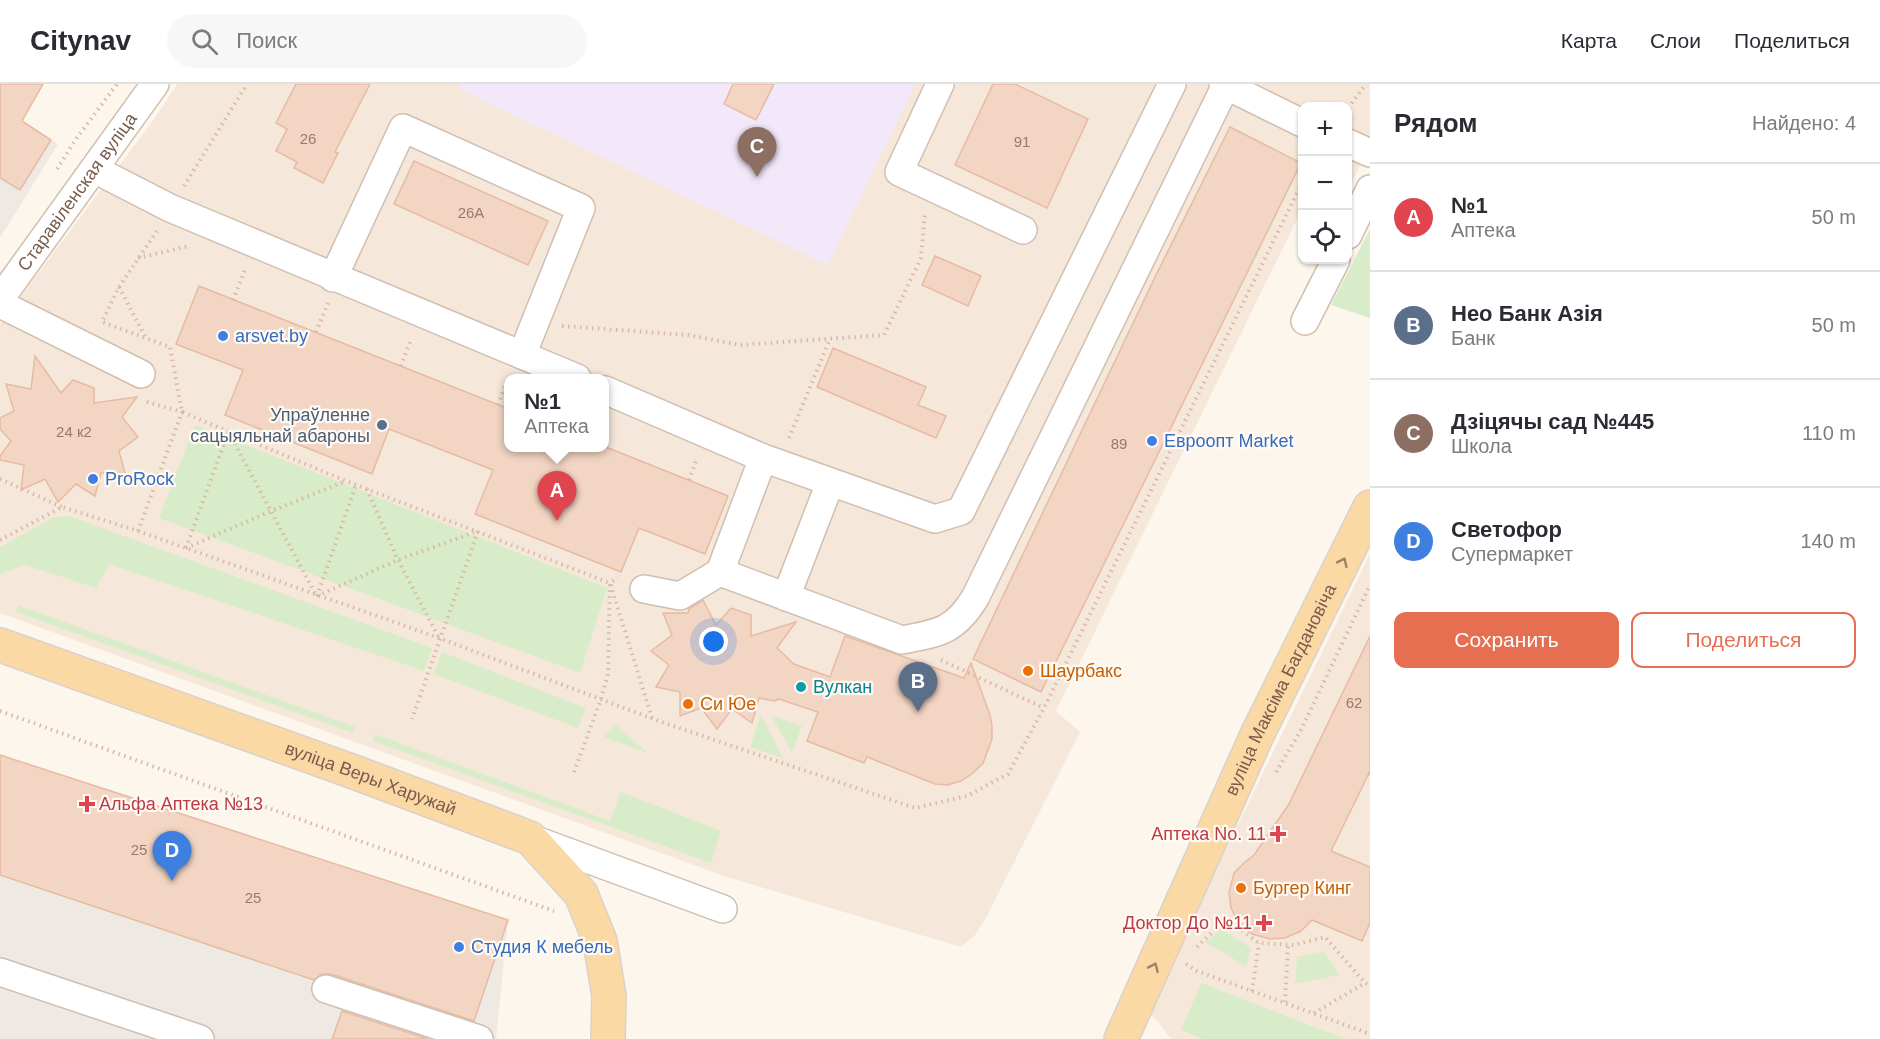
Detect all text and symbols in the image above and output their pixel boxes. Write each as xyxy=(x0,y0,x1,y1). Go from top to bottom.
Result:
search box xyxy=(167,14,587,68)
text: Citynav xyxy=(30,25,131,56)
icon: search xyxy=(188,25,221,58)
text: Поиск xyxy=(236,28,297,53)
text: Карта xyxy=(1561,29,1617,52)
text: Слои xyxy=(1650,29,1701,52)
text: Поделиться xyxy=(1734,29,1850,52)
map controls xyxy=(1298,102,1352,264)
button: + xyxy=(1298,102,1352,156)
street label: Старавіленская вуліца xyxy=(14,108,141,275)
text: Рядом xyxy=(1394,108,1477,138)
text: Найдено: 4 xyxy=(1752,112,1856,134)
pin: C xyxy=(738,128,777,177)
house number: 26 xyxy=(300,130,316,147)
house number: 91 xyxy=(1014,133,1030,150)
button: − xyxy=(1298,156,1352,210)
text: №1 xyxy=(1451,193,1488,218)
house number: 26А xyxy=(458,204,484,221)
text: A xyxy=(1406,206,1421,228)
text: 50 m xyxy=(1812,206,1856,228)
button: locate xyxy=(1298,210,1352,264)
text: Аптека xyxy=(1451,219,1516,241)
text: Нео Банк Азія xyxy=(1451,301,1603,326)
text: B xyxy=(1406,314,1421,336)
text: 50 m xyxy=(1812,314,1856,336)
place label: arsvet.by xyxy=(235,326,308,346)
text: Банк xyxy=(1451,327,1495,349)
marker: arsvet.by xyxy=(216,329,230,343)
popup xyxy=(504,374,609,452)
text: №1 xyxy=(524,389,561,414)
place label: Упраўленне сацыяльнай абароны xyxy=(190,405,370,446)
text: Дзіцячы сад №445 xyxy=(1451,409,1654,434)
text: Аптека xyxy=(524,415,589,437)
marker: Упраўленне сацыяльнай абароны xyxy=(375,418,389,432)
text: C xyxy=(1406,422,1421,444)
text: 110 m xyxy=(1802,422,1856,444)
house number: 24 к2 xyxy=(56,423,92,440)
place label: Евроопт Market xyxy=(1164,431,1294,451)
marker: Евроопт Market xyxy=(1145,434,1159,448)
house number: 89 xyxy=(1111,435,1127,452)
text: Школа xyxy=(1451,435,1512,457)
place label: ProRock xyxy=(105,469,175,489)
marker: ProRock xyxy=(86,472,100,486)
pin: A xyxy=(538,472,576,521)
text: Светофор xyxy=(1451,517,1562,542)
text: D xyxy=(1406,530,1421,552)
text: 140 m xyxy=(1800,530,1856,552)
text: Супермаркет xyxy=(1451,543,1573,565)
one-way arrow xyxy=(1335,557,1347,568)
street label: вуліца Максіма Багдановіча xyxy=(1221,580,1341,799)
button: Сохранить xyxy=(1394,612,1619,668)
button: Поделиться xyxy=(1631,612,1856,668)
your location xyxy=(699,627,728,656)
place label: Шаурбакс xyxy=(1040,661,1122,681)
pin: B xyxy=(898,662,938,712)
marker: Шаурбакс xyxy=(1021,664,1035,678)
place label: Вулкан xyxy=(813,677,872,697)
marker: Вулкан xyxy=(794,680,808,694)
place label: Cи Юе xyxy=(700,694,756,714)
house number: 62 xyxy=(1346,694,1362,711)
marker: Cи Юе xyxy=(681,697,695,711)
street label: вуліца Веры Харужай xyxy=(282,738,459,819)
place label: Альфа Аптека №13 xyxy=(99,794,263,814)
marker: Альфа Аптека №13 xyxy=(80,797,94,811)
place label: Аптека No. 11 xyxy=(1151,824,1266,844)
marker: Аптека No. 11 xyxy=(1271,827,1285,841)
pin: D xyxy=(152,832,192,881)
house number: 25 xyxy=(131,841,147,858)
place label: Бургер Кинг xyxy=(1253,878,1352,898)
marker: Бургер Кинг xyxy=(1234,881,1248,895)
house number: 25 xyxy=(245,889,261,906)
place label: Доктор До №11 xyxy=(1123,913,1252,933)
marker: Доктор До №11 xyxy=(1257,916,1271,930)
place label: Студия К мебель xyxy=(471,937,613,957)
marker: Студия К мебель xyxy=(452,940,466,954)
one-way arrow xyxy=(1146,962,1158,973)

